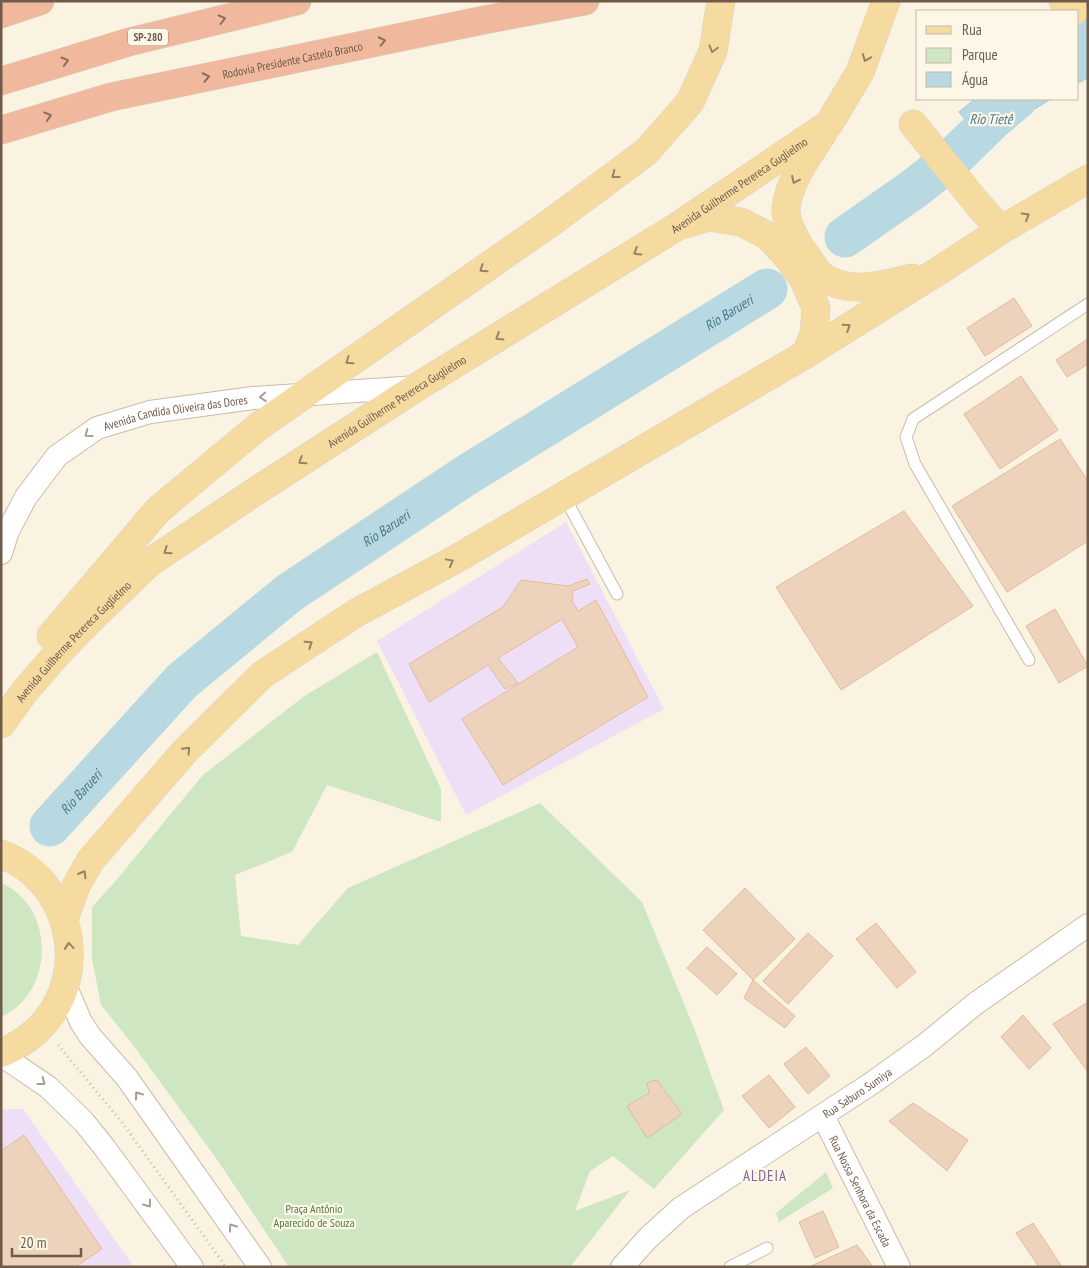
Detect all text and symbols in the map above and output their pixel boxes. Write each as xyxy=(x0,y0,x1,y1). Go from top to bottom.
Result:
legend xyxy=(916,10,1079,100)
one-way arrow xyxy=(217,14,226,25)
text: Rua xyxy=(962,20,982,39)
road number: SP-280 xyxy=(128,28,168,46)
one-way arrow xyxy=(378,36,386,46)
street label: Rodovia Presidente Castelo Branco xyxy=(221,38,364,81)
one-way arrow xyxy=(708,45,719,54)
text: Parque xyxy=(962,45,998,64)
one-way arrow xyxy=(862,53,872,62)
one-way arrow xyxy=(60,57,68,67)
text: Água xyxy=(962,70,988,89)
one-way arrow xyxy=(201,72,210,83)
water label: Rio Tietê xyxy=(969,110,1014,128)
one-way arrow xyxy=(43,111,52,121)
street label: Avenida Guilherme Perereca Guglielmo xyxy=(668,133,810,236)
one-way arrow xyxy=(612,169,621,177)
one-way arrow xyxy=(792,175,802,184)
one-way arrow xyxy=(1020,212,1029,222)
one-way arrow xyxy=(633,245,642,255)
one-way arrow xyxy=(479,263,489,272)
water label: Rio Barueri xyxy=(701,290,758,335)
one-way arrow xyxy=(842,324,851,334)
one-way arrow xyxy=(495,331,504,340)
street label: Avenida Guilherme Perereca Guglielmo xyxy=(324,351,469,451)
one-way arrow xyxy=(346,356,355,364)
street label: Avenida Candida Oliveira das Dores xyxy=(101,391,248,433)
one-way arrow xyxy=(259,391,267,402)
one-way arrow xyxy=(85,428,94,437)
one-way arrow xyxy=(299,455,308,464)
water label: Rio Barueri xyxy=(359,505,415,551)
one-way arrow xyxy=(163,545,173,554)
one-way arrow xyxy=(444,558,453,568)
street label: Avenida Guilherme Perereca Guglielmo xyxy=(12,577,134,705)
one-way arrow xyxy=(304,641,313,650)
one-way arrow xyxy=(181,747,190,756)
water label: Rio Barueri xyxy=(56,765,107,818)
one-way arrow xyxy=(77,871,87,880)
one-way arrow xyxy=(64,942,75,950)
street label: Rua Saburo Sumiya xyxy=(820,1064,895,1121)
one-way arrow xyxy=(36,1076,46,1085)
one-way arrow xyxy=(135,1091,144,1100)
street label: Rua Nossa Senhora da Escada xyxy=(826,1133,895,1249)
district label: ALDEIA xyxy=(743,1166,787,1185)
one-way arrow xyxy=(141,1199,151,1208)
park label: Praça Antônio Aparecido de Souza xyxy=(274,1201,355,1230)
one-way arrow xyxy=(229,1223,238,1233)
scale bar xyxy=(12,1226,81,1258)
text: 20 m xyxy=(20,1233,46,1252)

